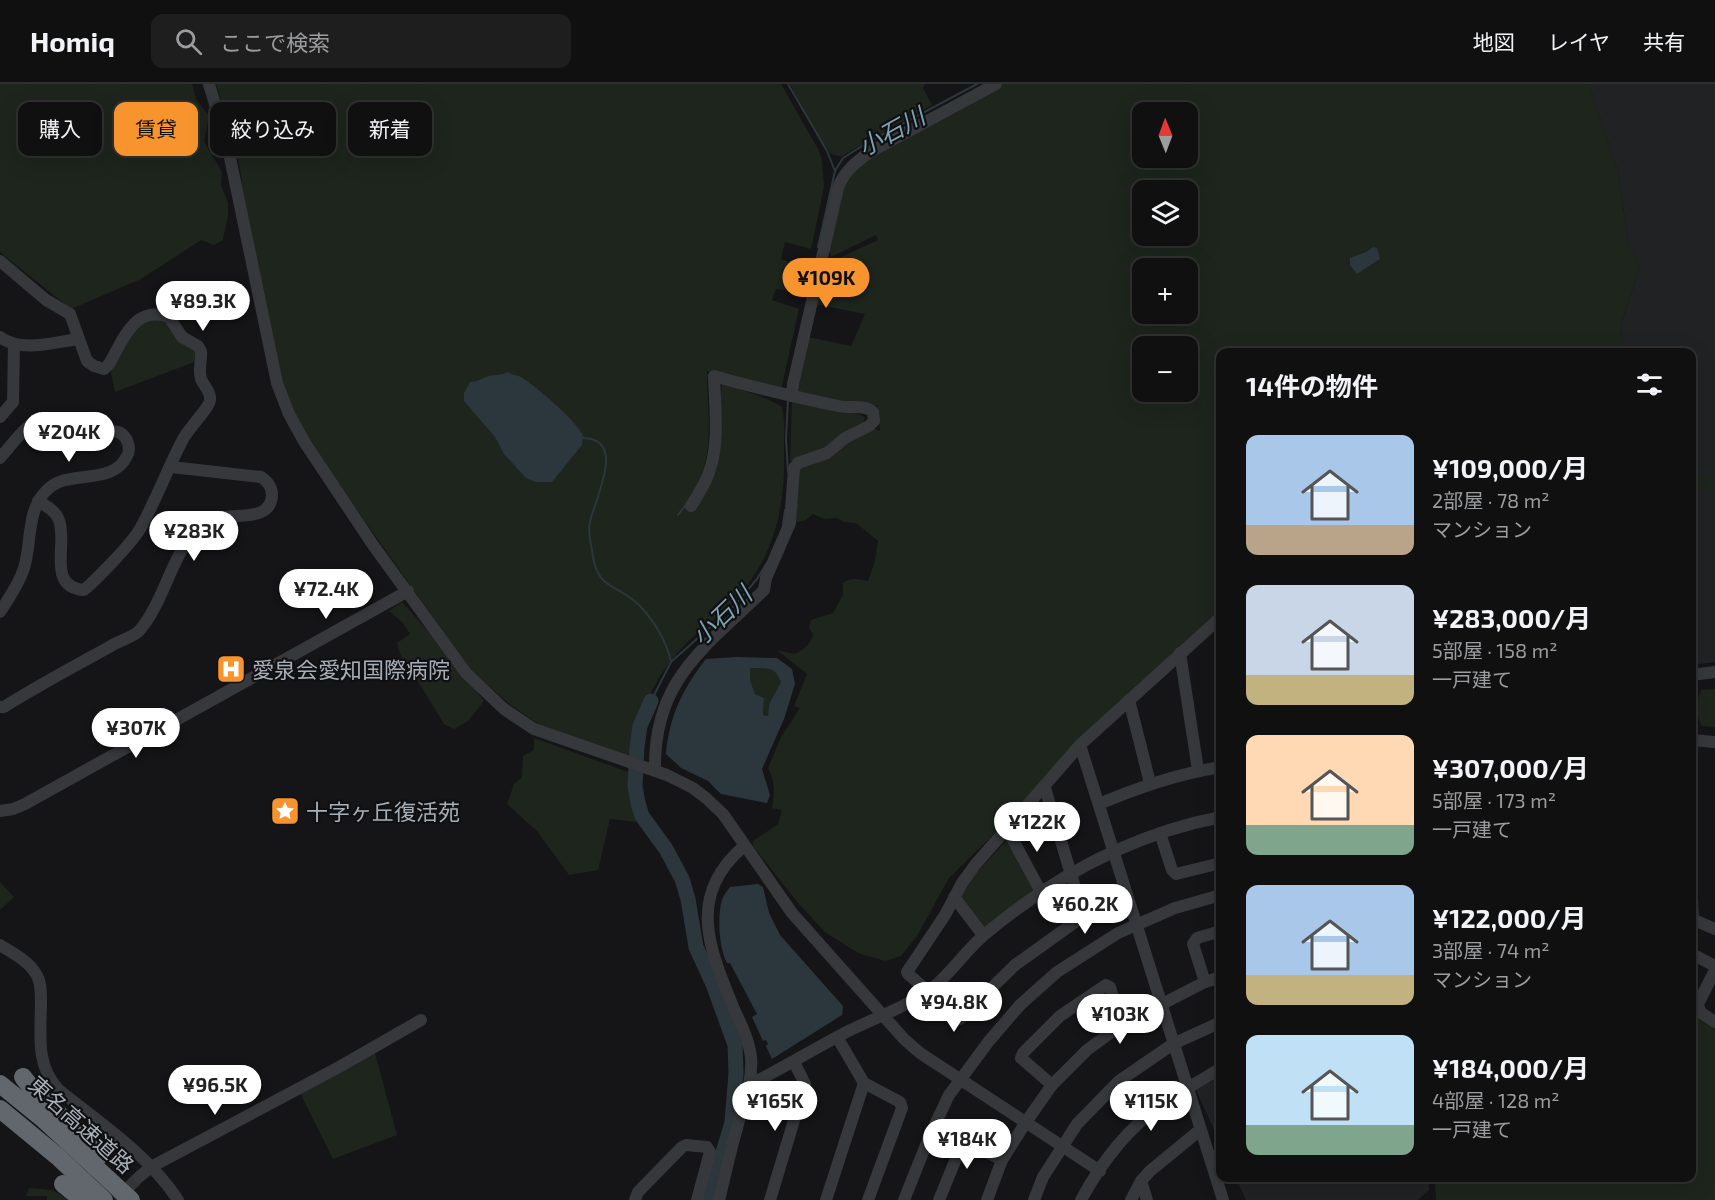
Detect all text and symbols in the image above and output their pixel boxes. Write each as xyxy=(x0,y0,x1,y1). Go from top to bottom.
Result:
search box xyxy=(151,14,571,68)
text: Homiq xyxy=(30,24,115,58)
icon: search xyxy=(172,25,205,58)
text: ここで検索 xyxy=(220,29,330,55)
text: 地図 xyxy=(1473,29,1515,54)
text: レイヤ xyxy=(1548,29,1610,54)
text: 共有 xyxy=(1643,29,1685,54)
water label: 小石川 xyxy=(852,99,932,161)
chip: 購入 xyxy=(18,102,102,156)
chip: 賃貸 xyxy=(114,102,198,156)
chip: 絞り込み xyxy=(210,102,336,156)
chip: 新着 xyxy=(348,102,432,156)
north arrow xyxy=(1132,102,1198,168)
map controls xyxy=(1132,102,1198,402)
button: layers xyxy=(1132,180,1198,246)
pin: ¥109K xyxy=(784,258,868,309)
button: + xyxy=(1132,258,1198,324)
text: ¥109K xyxy=(796,265,856,289)
pin: ¥89.3K xyxy=(154,281,252,332)
text: ¥89.3K xyxy=(170,288,236,312)
button: − xyxy=(1132,336,1198,402)
icon: filters xyxy=(1633,368,1666,401)
text: 14件の物件 xyxy=(1246,370,1378,401)
pin: ¥204K xyxy=(27,412,111,463)
text: ¥204K xyxy=(38,419,100,443)
text: ¥109,000/月 xyxy=(1432,452,1588,483)
icon: home xyxy=(1294,459,1366,531)
text: 2部屋 · 78 m² xyxy=(1432,488,1550,512)
pin: ¥283K xyxy=(152,511,236,562)
text: マンション xyxy=(1432,517,1532,541)
text: ¥283K xyxy=(163,518,225,542)
pin: ¥72.4K xyxy=(277,569,375,620)
text: ¥72.4K xyxy=(293,576,359,600)
water label: 小石川 xyxy=(685,577,759,650)
text: ¥283,000/月 xyxy=(1432,602,1591,633)
icon: home xyxy=(1294,609,1366,681)
text: 5部屋 · 158 m² xyxy=(1432,638,1557,662)
hospital icon: 愛泉会愛知国際病院 xyxy=(215,653,247,685)
place label: 愛泉会愛知国際病院 xyxy=(252,656,450,682)
text: 一戸建て xyxy=(1432,667,1512,691)
pin: ¥307K xyxy=(94,708,178,759)
text: ¥307K xyxy=(106,715,166,739)
text: ¥307,000/月 xyxy=(1432,752,1589,783)
icon: home xyxy=(1294,759,1366,831)
text: 5部屋 · 173 m² xyxy=(1432,788,1556,812)
place icon: 十字ヶ丘復活苑 xyxy=(269,795,301,827)
place label: 十字ヶ丘復活苑 xyxy=(306,798,460,824)
pin: ¥122K xyxy=(995,802,1079,853)
text: ¥122K xyxy=(1008,809,1066,833)
text: 一戸建て xyxy=(1432,817,1512,841)
pin: ¥60.2K xyxy=(1036,884,1134,935)
text: ¥60.2K xyxy=(1052,891,1118,915)
text: ¥122,000/月 xyxy=(1432,902,1587,933)
icon: home xyxy=(1294,909,1366,981)
text: 3部屋 · 74 m² xyxy=(1432,938,1550,962)
text: マンション xyxy=(1432,967,1532,991)
pin: ¥94.8K xyxy=(905,982,1003,1033)
text: ¥94.8K xyxy=(920,989,988,1013)
pin: ¥103K xyxy=(1078,994,1162,1045)
text: ¥103K xyxy=(1091,1001,1149,1025)
text: ¥184,000/月 xyxy=(1432,1052,1589,1083)
icon: home xyxy=(1294,1059,1366,1131)
pin: ¥96.5K xyxy=(166,1065,264,1116)
street label: 東名高速道路 xyxy=(24,1070,140,1178)
text: ¥96.5K xyxy=(182,1072,248,1096)
pin: ¥165K xyxy=(733,1081,817,1132)
pin: ¥115K xyxy=(1109,1081,1193,1132)
text: ¥165K xyxy=(746,1088,804,1112)
text: ¥115K xyxy=(1124,1088,1178,1112)
text: 4部屋 · 128 m² xyxy=(1432,1088,1560,1112)
text: 一戸建て xyxy=(1432,1117,1512,1141)
pin: ¥184K xyxy=(925,1119,1009,1170)
text: ¥184K xyxy=(937,1126,997,1150)

